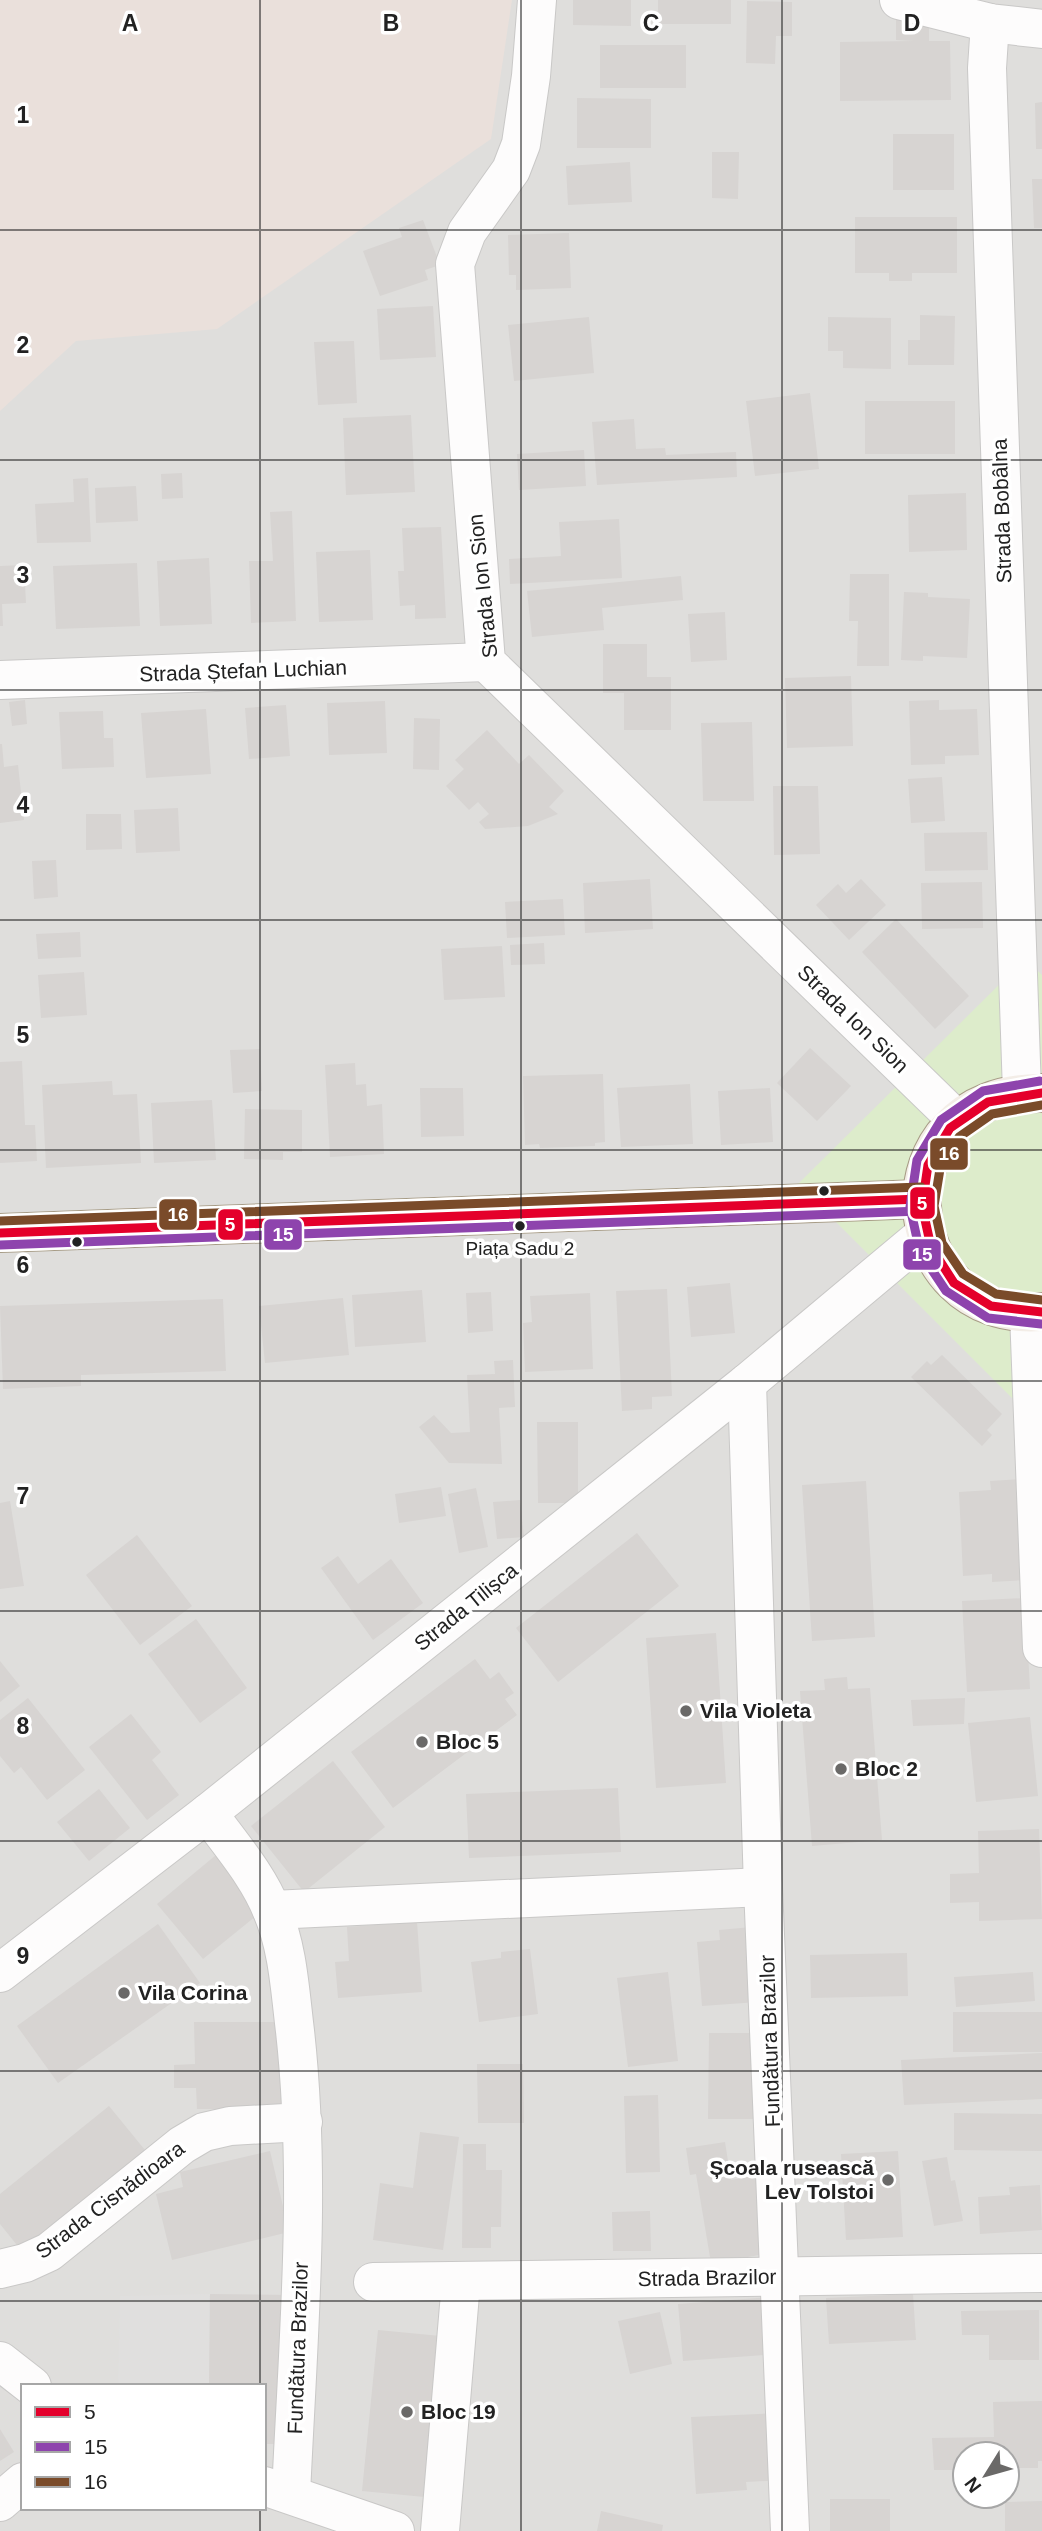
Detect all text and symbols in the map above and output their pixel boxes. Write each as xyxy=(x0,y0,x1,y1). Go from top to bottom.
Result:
text: A xyxy=(122,10,138,36)
text: B xyxy=(383,10,399,36)
text: C xyxy=(643,10,659,36)
text: D xyxy=(904,10,920,36)
text: 1 xyxy=(17,102,30,128)
text: 2 xyxy=(17,332,29,358)
street label: Strada Bobâlna xyxy=(987,438,1016,584)
street label: Strada Ion Sion xyxy=(463,513,502,659)
text: 3 xyxy=(17,562,29,588)
street label: Strada Ștefan Luchian xyxy=(139,655,347,686)
text: 4 xyxy=(17,792,30,818)
street label: Strada Ion Sion xyxy=(793,960,913,1077)
text: 5 xyxy=(17,1022,30,1048)
line badge: 16 xyxy=(929,1137,969,1171)
text: 16 xyxy=(938,1143,960,1164)
unlabelled marker xyxy=(817,1184,831,1198)
line badge: 5 xyxy=(909,1186,936,1220)
text: 5 xyxy=(917,1193,928,1214)
line badge: 16 xyxy=(158,1198,198,1231)
text: 16 xyxy=(167,1204,189,1225)
line badge: 5 xyxy=(217,1208,244,1241)
text: 5 xyxy=(225,1214,236,1235)
line badge: 15 xyxy=(263,1218,303,1251)
marker: Piața Sadu 2 xyxy=(513,1219,527,1233)
text: 15 xyxy=(272,1224,294,1245)
unlabelled marker xyxy=(70,1235,84,1249)
place label: Piața Sadu 2 xyxy=(466,1238,574,1259)
line badge: 15 xyxy=(902,1238,942,1271)
text: 15 xyxy=(911,1244,933,1265)
text: 6 xyxy=(17,1252,29,1278)
text: 7 xyxy=(17,1483,29,1509)
street label: Strada Tilișca xyxy=(409,1558,522,1655)
place label: Vila Violeta xyxy=(700,1699,812,1722)
marker: Vila Violeta xyxy=(678,1703,694,1719)
text: 8 xyxy=(17,1713,30,1739)
place label: Bloc 5 xyxy=(436,1730,499,1753)
marker: Bloc 5 xyxy=(414,1734,430,1750)
place label: Bloc 2 xyxy=(855,1757,918,1780)
marker: Bloc 2 xyxy=(833,1761,849,1777)
text: 9 xyxy=(17,1943,29,1969)
street label: Fundătura Brazilor xyxy=(755,1954,784,2128)
place label: Vila Corina xyxy=(138,1981,248,2004)
marker: Vila Corina xyxy=(116,1985,132,2001)
street label: Strada Cisnădioara xyxy=(31,2136,189,2263)
place label: Școala rusească Lev Tolstoi xyxy=(709,2156,874,2203)
marker: Școala rusească Lev Tolstoi xyxy=(880,2172,896,2188)
street label: Fundătura Brazilor xyxy=(283,2261,312,2435)
street label: Strada Brazilor xyxy=(637,2265,777,2290)
legend xyxy=(21,2384,266,2510)
text: 5 xyxy=(84,2400,96,2423)
place label: Bloc 19 xyxy=(421,2400,496,2423)
marker: Bloc 19 xyxy=(399,2404,415,2420)
text: 15 xyxy=(84,2435,107,2458)
north arrow xyxy=(951,2440,1021,2510)
text: 16 xyxy=(84,2470,107,2493)
text: N xyxy=(960,2473,985,2497)

